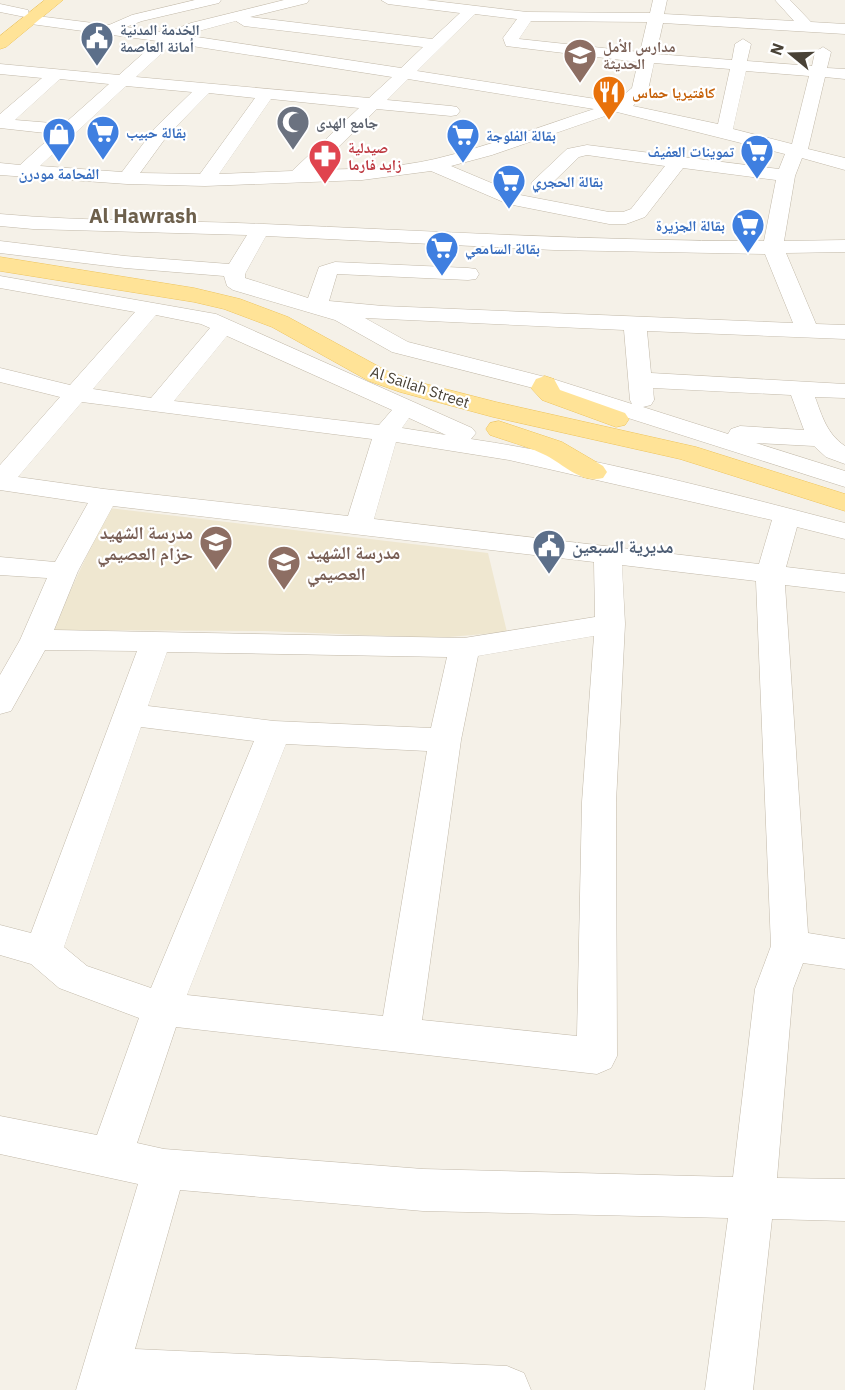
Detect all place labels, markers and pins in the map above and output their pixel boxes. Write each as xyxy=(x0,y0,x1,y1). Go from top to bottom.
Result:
public building icon: الخدمة المدنية أمانة العاصمة xyxy=(79,20,115,67)
place label: الخدمة المدنية أمانة العاصمة xyxy=(120,20,200,56)
school or university icon: مدارس الأمل الحديثة xyxy=(562,37,598,84)
place label: مدارس الأمل الحديثة xyxy=(603,37,676,73)
restaurant icon: كافتيريا حماس xyxy=(591,74,627,121)
place label: كافتيريا حماس xyxy=(632,83,716,102)
mosque icon: جامع الهدى xyxy=(275,104,311,151)
place label: جامع الهدى xyxy=(316,113,378,133)
supermarket icon: بقالة حبيب xyxy=(85,114,121,161)
shop icon: الفحامة مودرن xyxy=(41,116,77,163)
supermarket icon: بقالة الفلوجة xyxy=(445,117,481,164)
place label: بقالة حبيب xyxy=(126,123,186,142)
place label: بقالة الفلوجة xyxy=(486,126,556,145)
supermarket icon: تموينات العفيف xyxy=(739,133,775,180)
pharmacy icon: صيدلية زايد فارما xyxy=(307,138,343,185)
place label: صيدلية زايد فارما xyxy=(348,138,402,174)
place label: تموينات العفيف xyxy=(648,142,734,161)
supermarket icon: بقالة الحجري xyxy=(491,163,527,210)
place label: الفحامة مودرن xyxy=(18,164,100,183)
place label: بقالة الحجري xyxy=(532,172,603,193)
supermarket icon: بقالة الجزيرة xyxy=(730,207,766,254)
place label: بقالة الجزيرة xyxy=(656,216,725,235)
supermarket icon: بقالة السامعي xyxy=(424,230,460,277)
place label: بقالة السامعي xyxy=(465,239,540,260)
place label: مدرسة الشهيد حزام العصيمي xyxy=(97,521,193,568)
school or university icon: مدرسة الشهيد حزام العصيمي xyxy=(198,524,234,571)
public building icon: مديرية السبعين xyxy=(531,528,567,575)
place label: مديرية السبعين xyxy=(572,535,673,558)
place label: مدرسة الشهيد العصيمي xyxy=(307,541,400,588)
school or university icon: مدرسة الشهيد العصيمي xyxy=(266,544,302,591)

